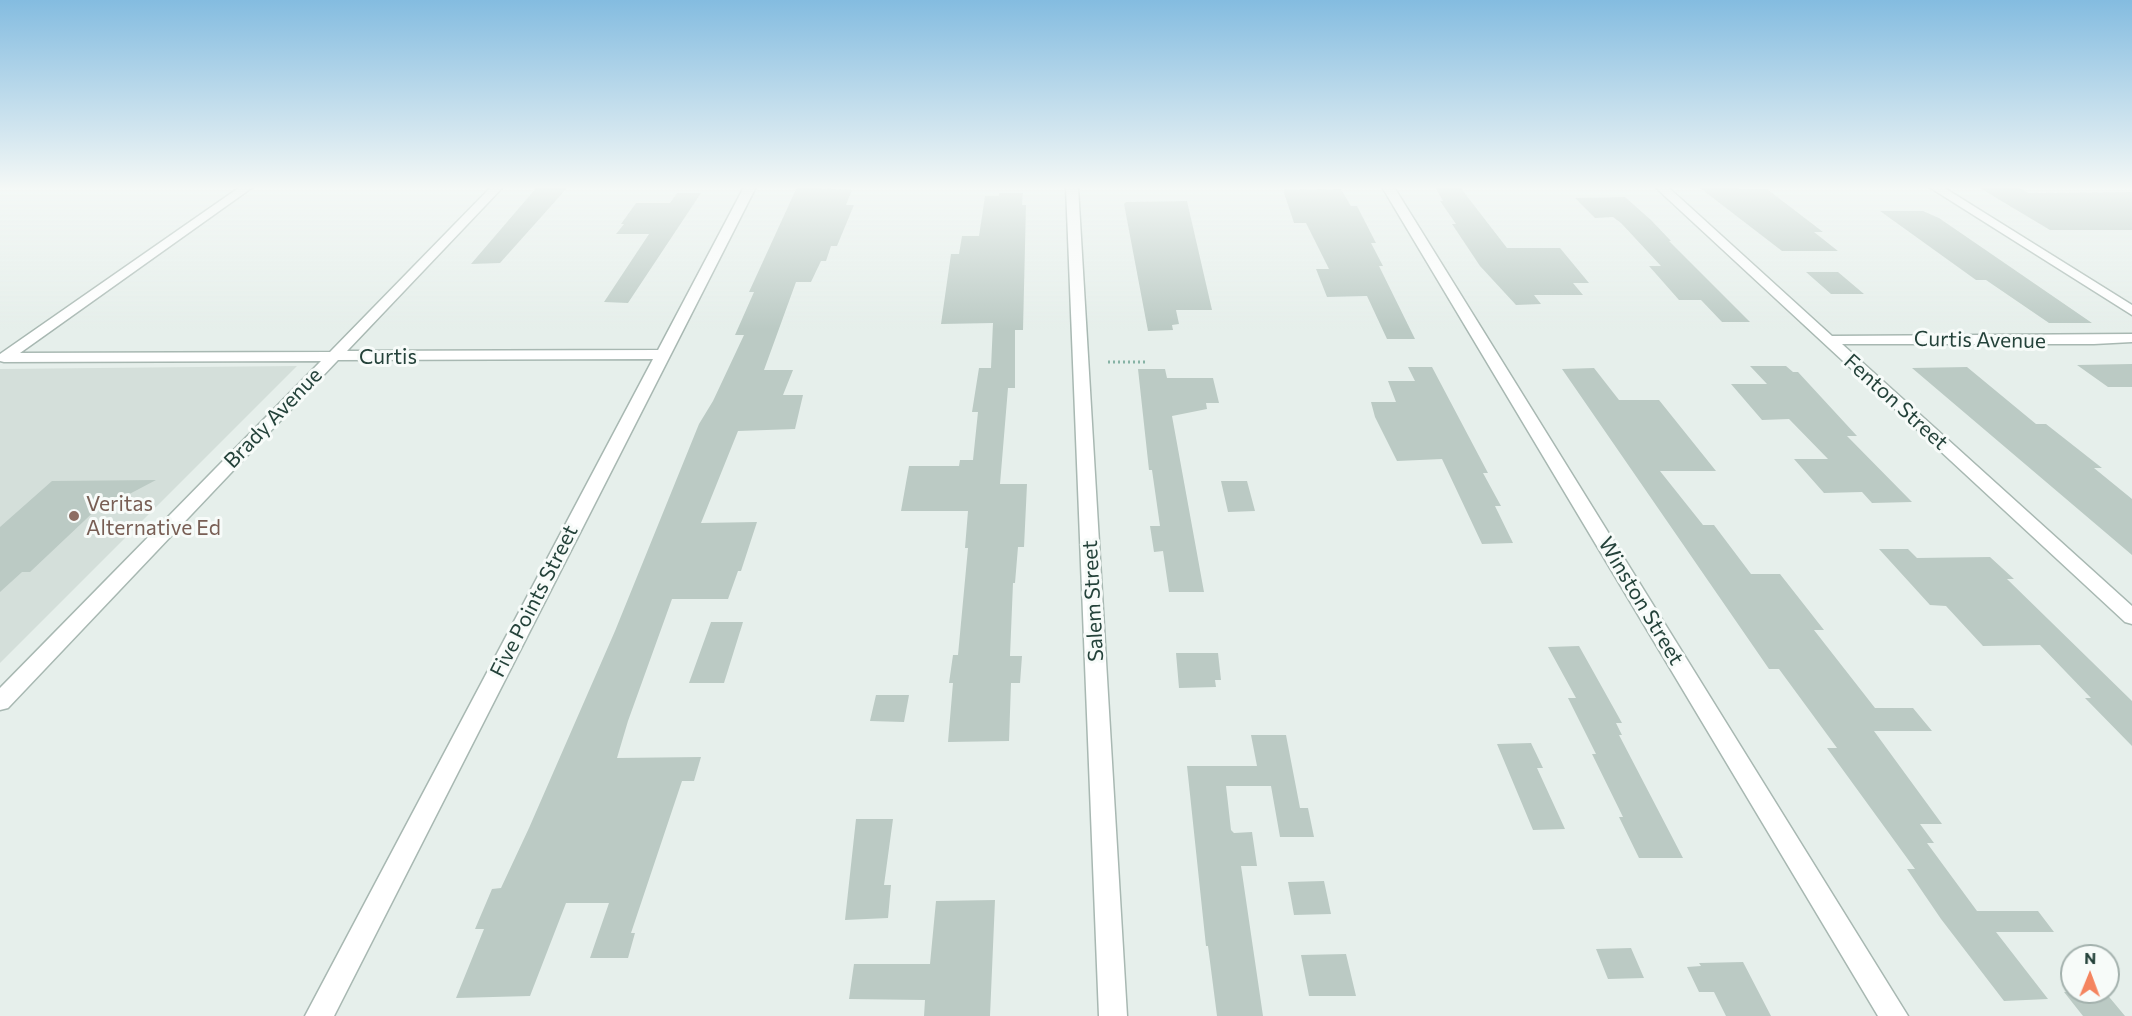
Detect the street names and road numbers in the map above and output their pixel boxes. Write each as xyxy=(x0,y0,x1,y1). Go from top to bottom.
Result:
street label: Curtis Avenue xyxy=(1914,326,2046,354)
street label: Curtis xyxy=(359,344,417,370)
street label: Fenton Street xyxy=(1839,349,1953,455)
street label: Brady Avenue xyxy=(219,363,327,473)
street label: Five Points Street xyxy=(485,521,583,681)
street label: Winston Street xyxy=(1593,532,1689,670)
street label: Salem Street xyxy=(1077,540,1109,662)

